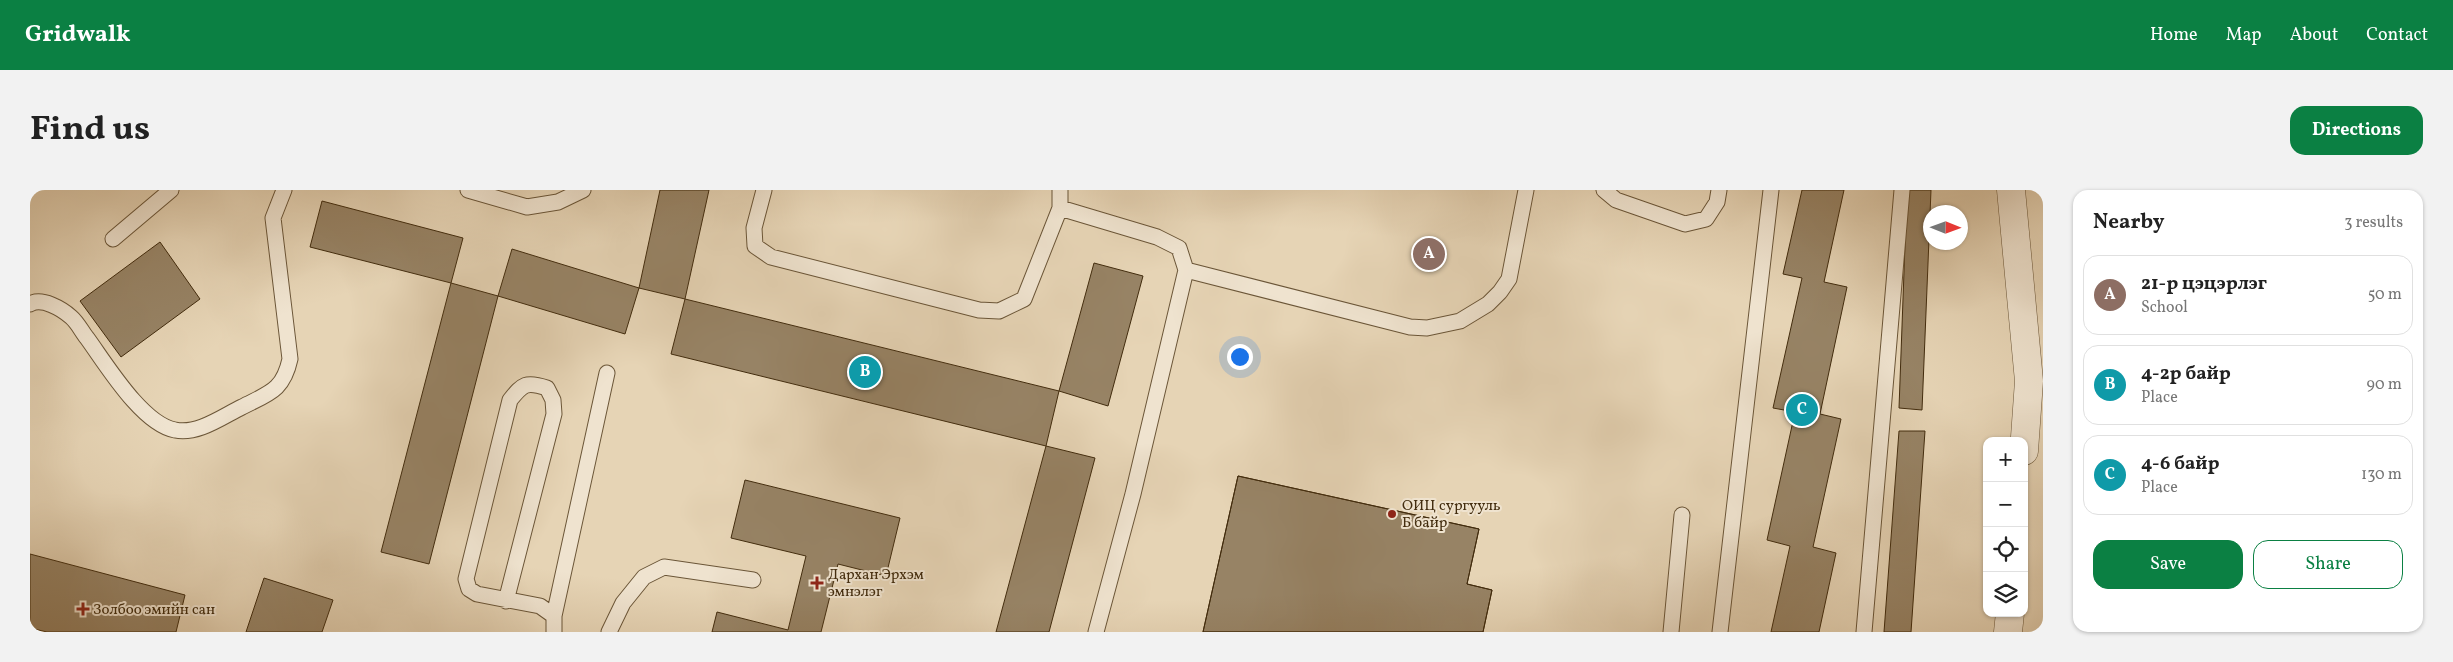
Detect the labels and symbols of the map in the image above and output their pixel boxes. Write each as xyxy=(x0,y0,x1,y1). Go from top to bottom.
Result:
north arrow xyxy=(1923,205,1968,250)
pin: A xyxy=(1413,235,1445,273)
your location xyxy=(1227,344,1253,370)
pin: B xyxy=(849,353,881,391)
pin: C xyxy=(1786,391,1818,429)
place label: ОИЦ сургууль Б байр xyxy=(1402,496,1501,534)
marker: ОИЦ сургууль Б байр xyxy=(1386,508,1398,520)
place label: Дархан Эрхэм эмнэлэг xyxy=(828,565,924,603)
marker: Дархан Эрхэм эмнэлэг xyxy=(810,576,824,590)
place label: Золбоо эмийн сан xyxy=(93,600,215,621)
marker: Золбоо эмийн сан xyxy=(77,603,89,615)

